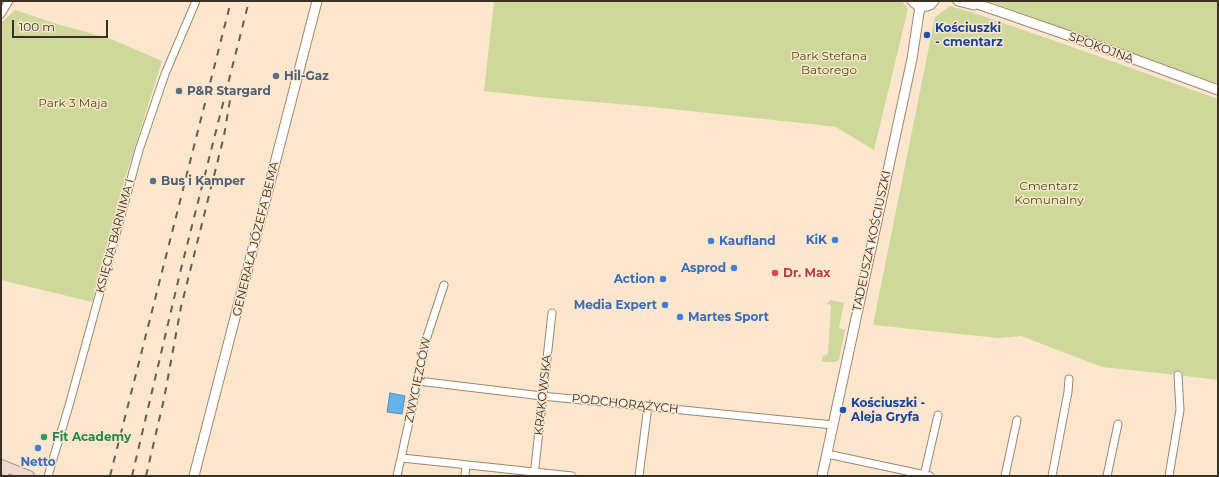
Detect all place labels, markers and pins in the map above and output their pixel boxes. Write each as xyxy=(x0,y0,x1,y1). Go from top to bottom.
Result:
place label: Kościuszki - cmentarz xyxy=(935,21,1003,49)
marker: Kościuszki - cmentarz xyxy=(922,30,932,40)
place label: Hil-Gaz xyxy=(284,69,329,83)
marker: Hil-Gaz xyxy=(271,71,281,81)
place label: P&R Stargard xyxy=(187,84,271,98)
marker: P&R Stargard xyxy=(174,86,184,96)
place label: Bus i Kamper xyxy=(161,174,245,188)
marker: Bus i Kamper xyxy=(148,176,158,186)
place label: KiK xyxy=(806,233,827,247)
place label: Kaufland xyxy=(719,234,776,248)
marker: KiK xyxy=(830,235,840,245)
marker: Kaufland xyxy=(706,236,716,246)
place label: Asprod xyxy=(681,261,726,275)
marker: Asprod xyxy=(729,263,739,273)
place label: Dr. Max xyxy=(783,266,831,280)
marker: Dr. Max xyxy=(770,268,780,278)
place label: Action xyxy=(614,272,655,286)
marker: Action xyxy=(658,274,668,284)
place label: Media Expert xyxy=(574,298,657,312)
marker: Media Expert xyxy=(660,300,670,310)
place label: Martes Sport xyxy=(688,310,769,324)
marker: Martes Sport xyxy=(675,312,685,322)
place label: Kościuszki - Aleja Gryfa xyxy=(851,396,925,424)
marker: Kościuszki - Aleja Gryfa xyxy=(838,405,848,415)
place label: Fit Academy xyxy=(52,430,131,444)
marker: Fit Academy xyxy=(39,432,49,442)
marker: Netto xyxy=(33,443,43,453)
place label: Netto xyxy=(20,455,56,469)

